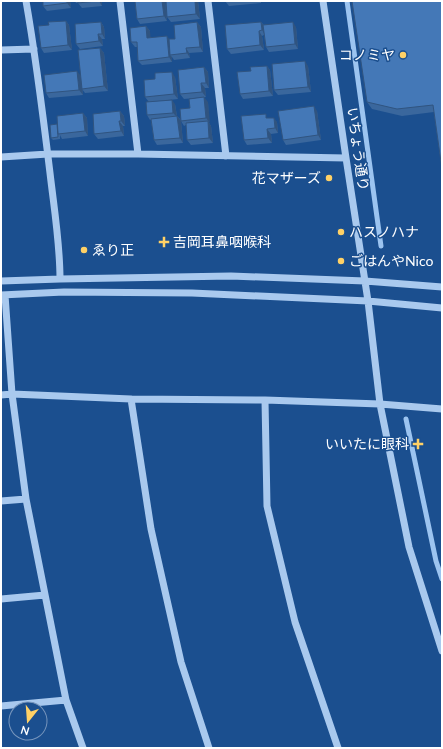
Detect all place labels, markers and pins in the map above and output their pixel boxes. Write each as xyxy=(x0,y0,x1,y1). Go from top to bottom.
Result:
place label: コノミヤ xyxy=(339,46,395,63)
marker: コノミヤ xyxy=(398,50,408,60)
place label: 花マザーズ xyxy=(252,169,321,186)
marker: 花マザーズ xyxy=(324,173,334,183)
place label: ハスノハナ xyxy=(349,223,419,240)
marker: ハスノハナ xyxy=(336,227,346,237)
place label: 吉岡耳鼻咽喉科 xyxy=(173,233,271,250)
marker: 吉岡耳鼻咽喉科 xyxy=(158,236,170,248)
place label: ゑり正 xyxy=(92,241,134,258)
marker: ゑり正 xyxy=(79,245,89,255)
place label: ごはんやNico xyxy=(349,252,434,269)
marker: ごはんやNico xyxy=(336,256,346,266)
place label: いいたに眼科 xyxy=(325,435,409,452)
marker: いいたに眼科 xyxy=(412,438,424,450)

